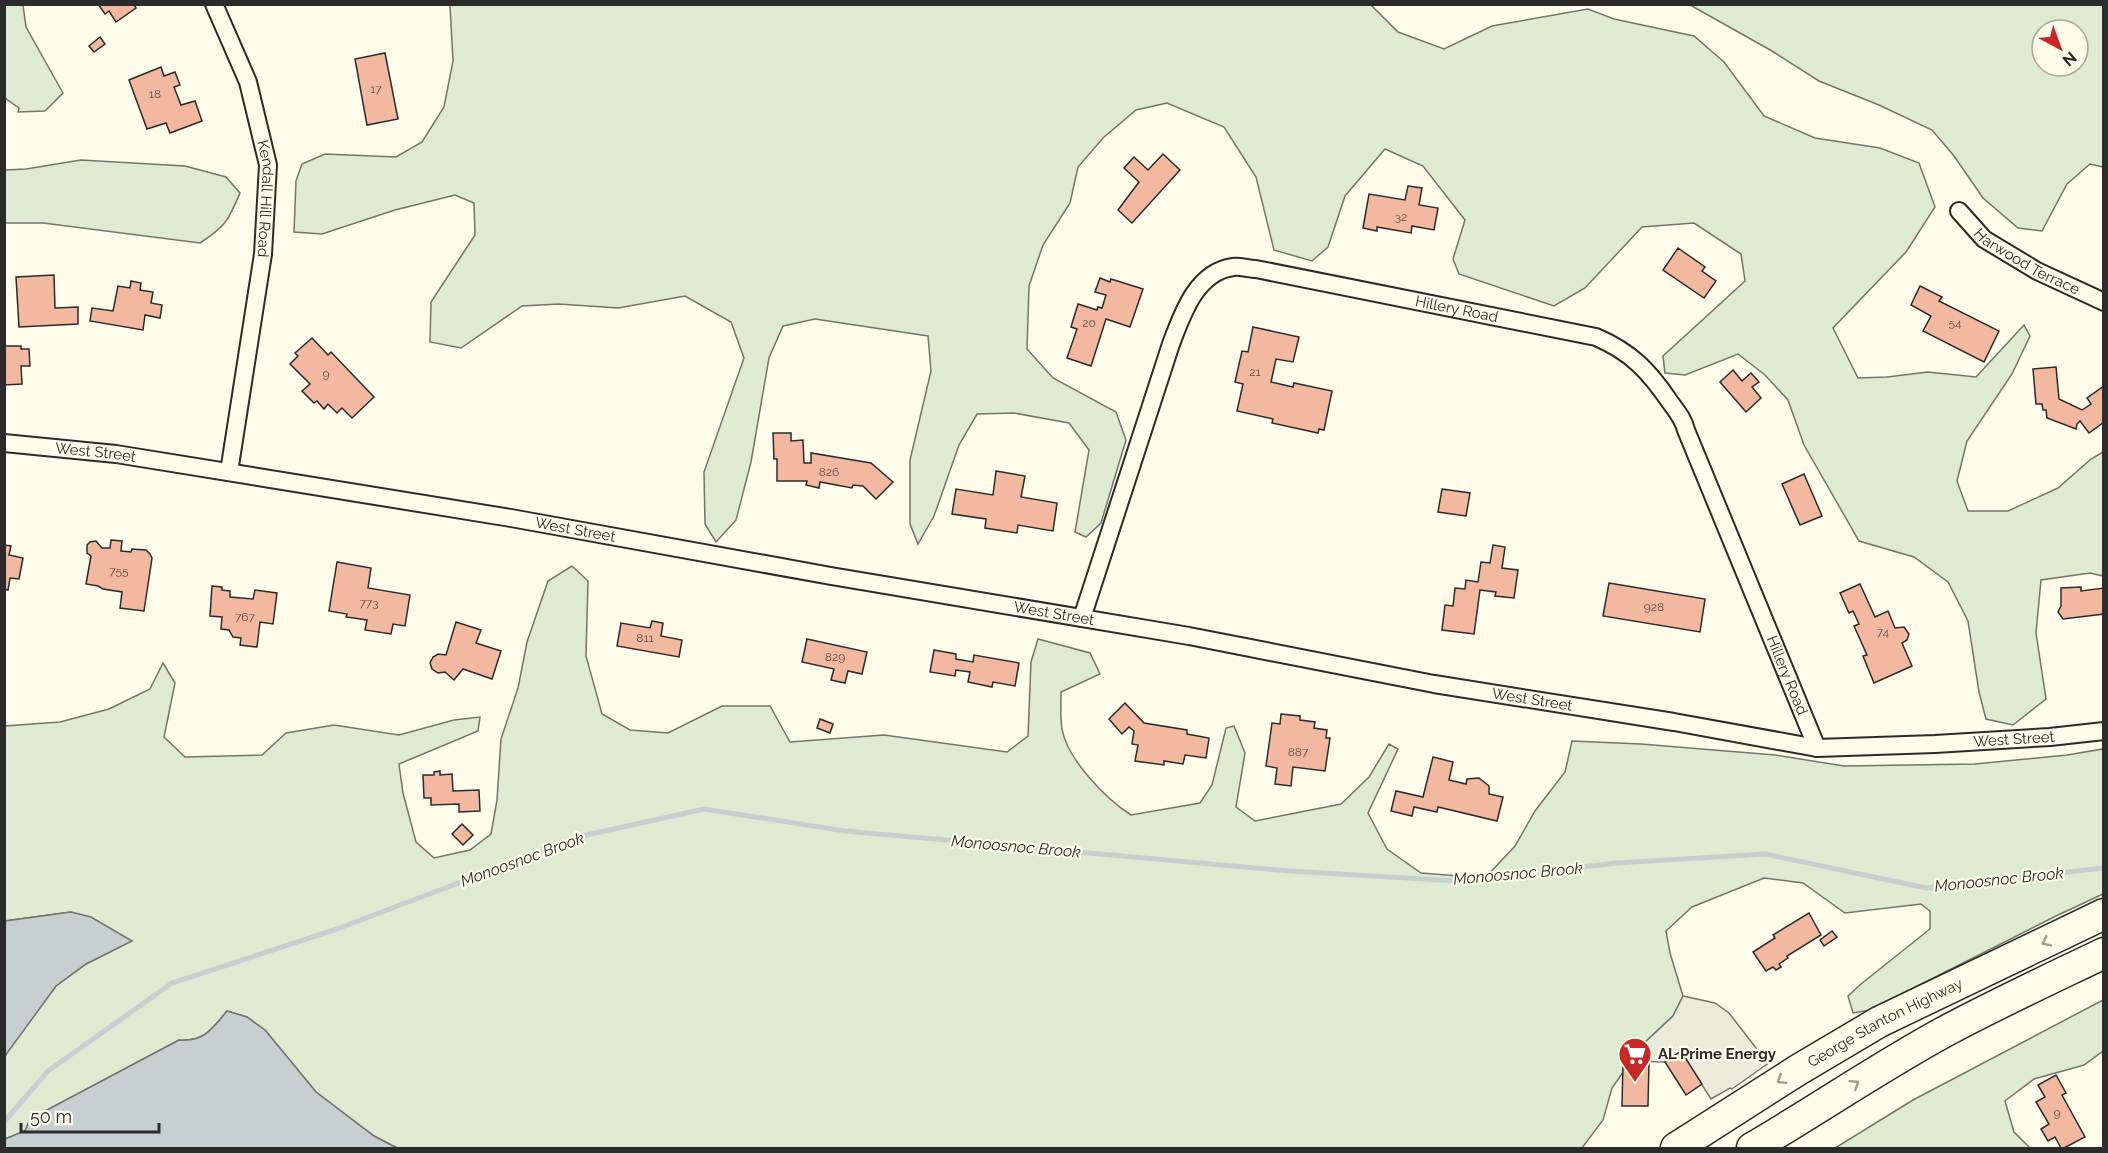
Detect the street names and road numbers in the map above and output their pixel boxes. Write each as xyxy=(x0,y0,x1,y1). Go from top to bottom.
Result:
street label: Kendall Hill Road xyxy=(253,138,277,258)
street label: Harwood Terrace xyxy=(1970,225,2083,299)
street label: Hillery Road xyxy=(1414,292,1500,326)
street label: West Street xyxy=(54,439,137,466)
street label: West Street xyxy=(534,514,617,546)
street label: West Street xyxy=(1012,598,1096,629)
street label: Hillery Road xyxy=(1763,633,1811,718)
street label: West Street xyxy=(1491,684,1574,715)
street label: West Street xyxy=(1973,728,2055,751)
street label: George Stanton Highway xyxy=(1804,974,1965,1071)

